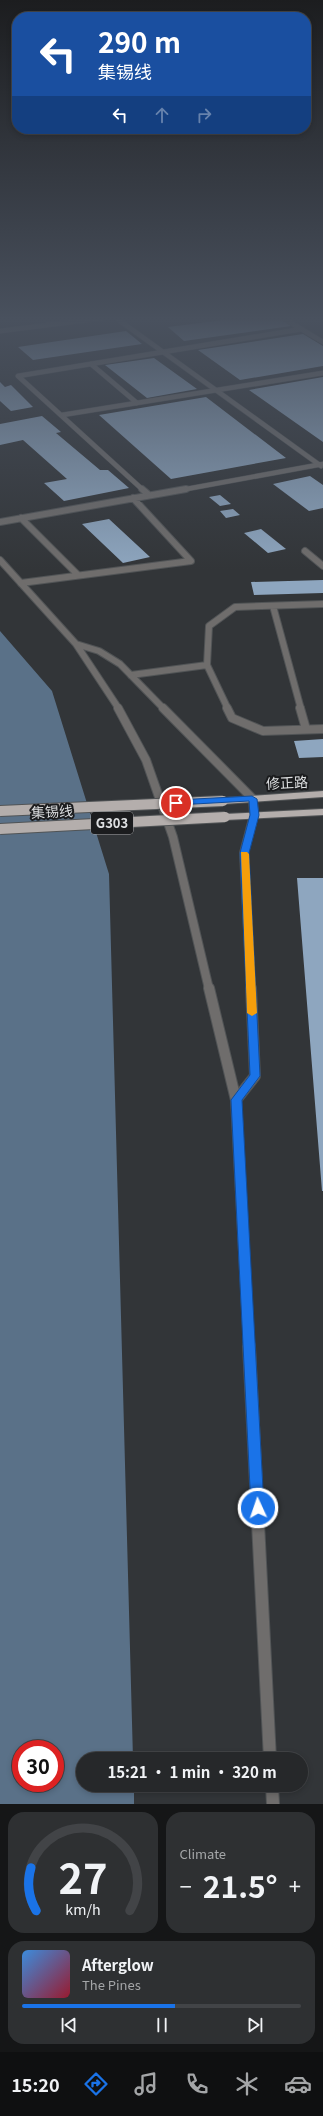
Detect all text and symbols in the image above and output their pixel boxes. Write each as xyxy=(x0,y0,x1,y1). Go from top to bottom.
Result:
text: 290 m xyxy=(98,21,181,61)
icon: left xyxy=(32,28,84,80)
text: 集锡线 xyxy=(98,58,152,84)
icon: left xyxy=(109,104,131,126)
icon: ahead xyxy=(151,104,173,126)
icon: right xyxy=(193,104,215,126)
street label: 修正路 xyxy=(265,771,308,793)
pin xyxy=(159,786,193,820)
icon: arrive xyxy=(165,792,187,814)
street label: 集锡线 xyxy=(30,800,73,822)
road number: G303 xyxy=(91,812,133,834)
position arrow xyxy=(237,1487,279,1529)
speed limit sign: 30 xyxy=(12,1740,64,1792)
text: 15:21 · 1 min · 320 m xyxy=(107,1761,277,1782)
text: Climate xyxy=(180,1844,226,1863)
text: 27 xyxy=(58,1845,107,1905)
text: 21.5° xyxy=(203,1863,278,1907)
text: − xyxy=(180,1869,192,1901)
text: + xyxy=(289,1869,301,1901)
text: km/h xyxy=(65,1897,100,1918)
text: Afterglow xyxy=(82,1954,154,1975)
text: The Pines xyxy=(82,1975,141,1994)
icon: previous xyxy=(58,2014,80,2036)
icon: pause xyxy=(151,2014,173,2036)
icon: next xyxy=(244,2014,266,2036)
icon: directions xyxy=(82,2070,110,2098)
icon: music xyxy=(132,2070,160,2098)
icon: phone xyxy=(183,2070,211,2098)
icon: climate xyxy=(233,2070,261,2098)
icon: car xyxy=(284,2070,312,2098)
text: 15:20 xyxy=(11,2071,60,2097)

